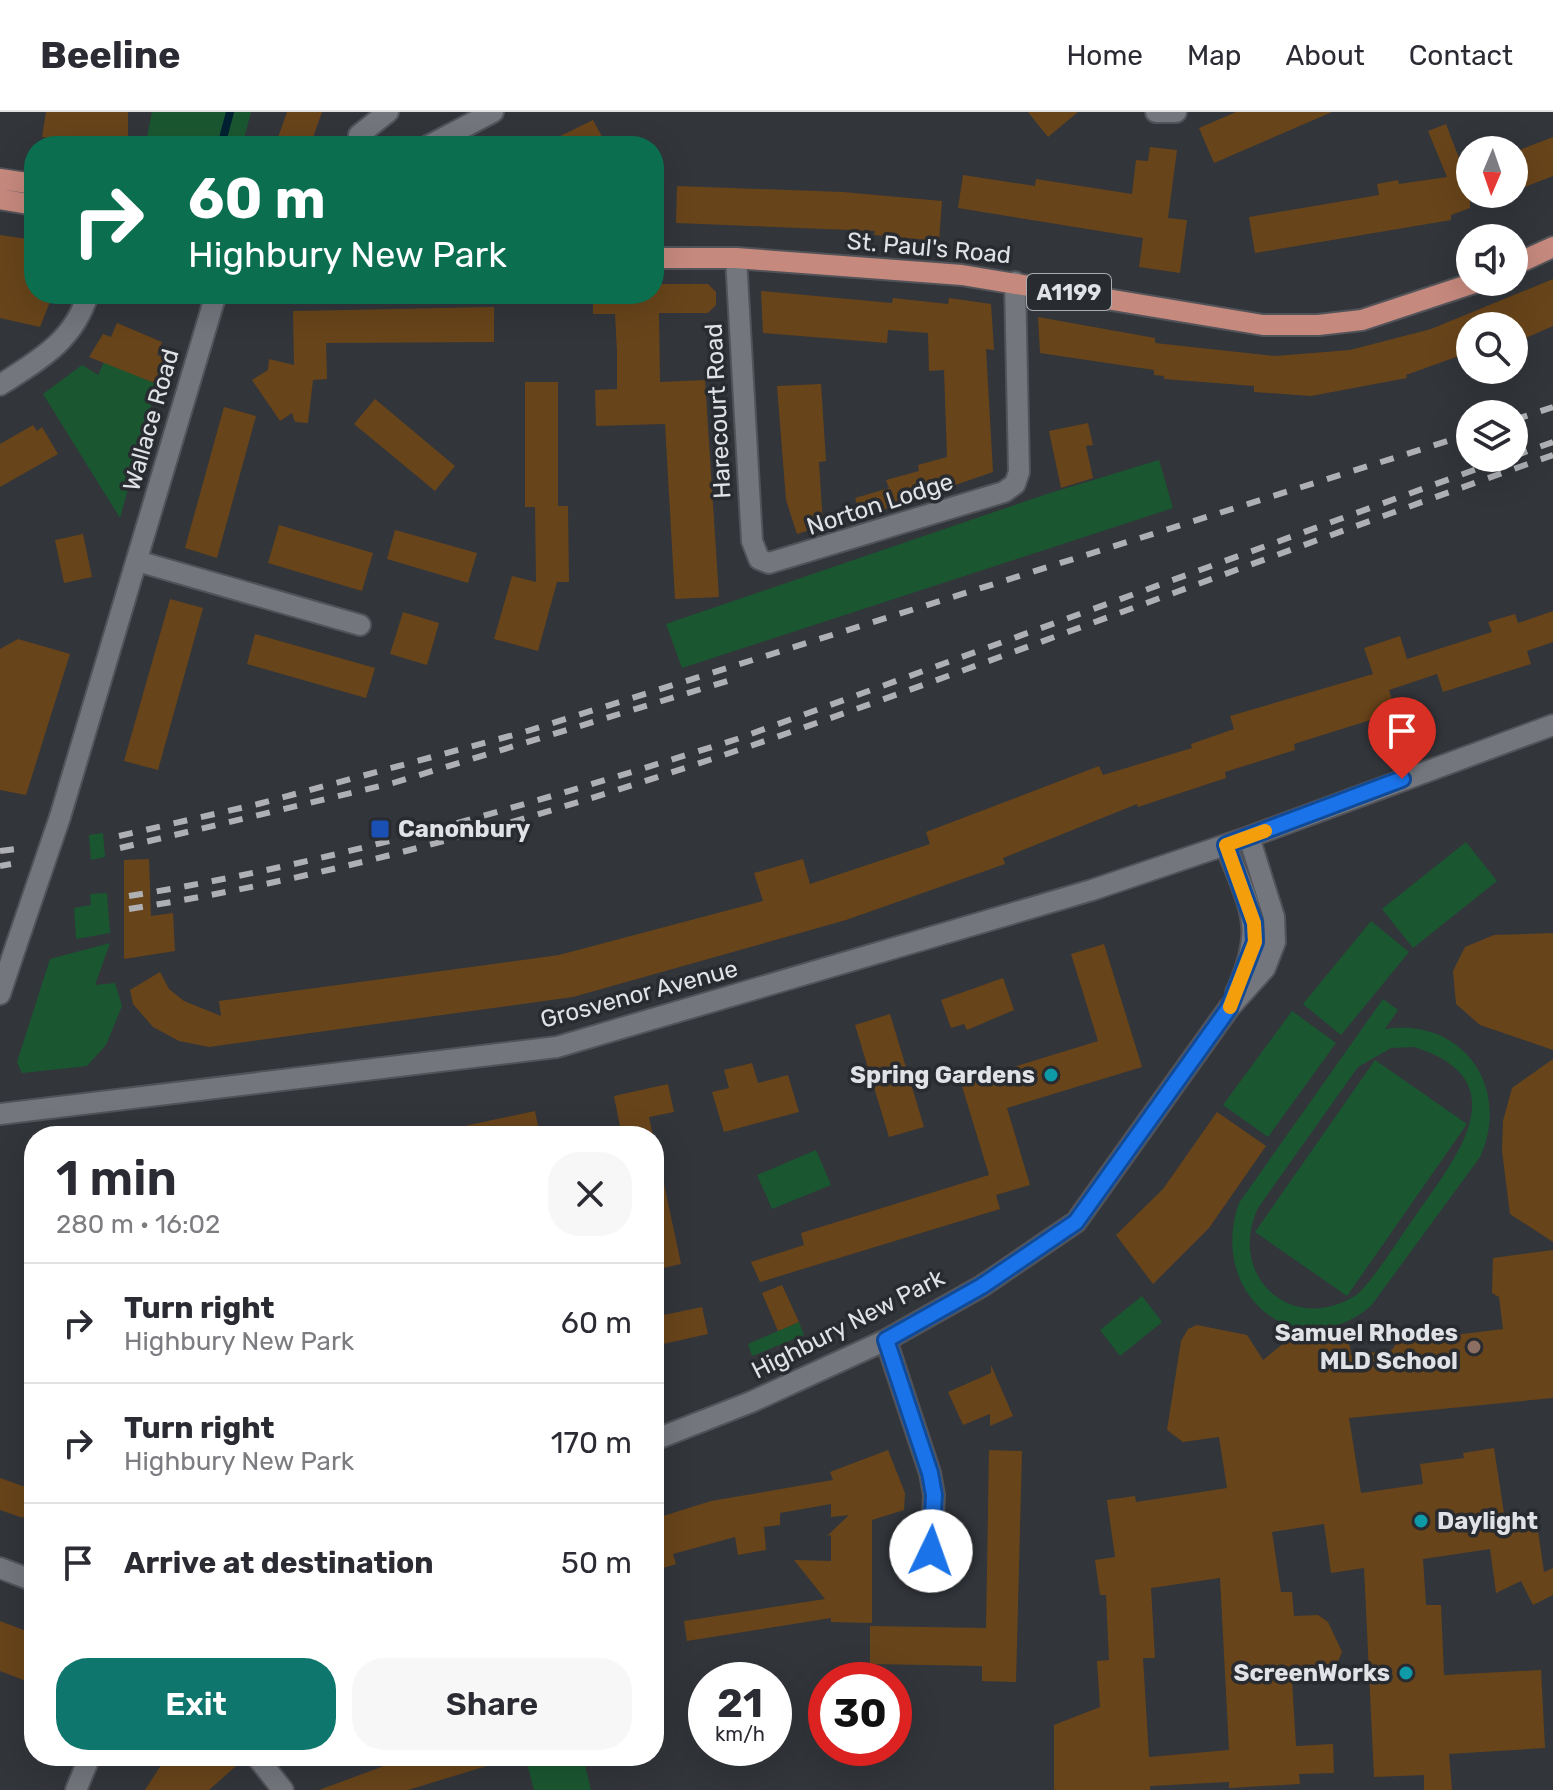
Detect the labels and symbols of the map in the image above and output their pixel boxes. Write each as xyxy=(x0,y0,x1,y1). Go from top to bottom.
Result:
north arrow xyxy=(1456,136,1528,208)
street label: St. Paul's Road xyxy=(846,227,1012,269)
road number: A1199 xyxy=(1027,274,1111,310)
street label: Harecourt Road xyxy=(699,323,737,499)
street label: Wallace Road xyxy=(117,346,185,494)
street label: Norton Lodge xyxy=(803,467,957,541)
pin xyxy=(1368,697,1436,779)
place label: Canonbury xyxy=(398,815,530,843)
marker: Canonbury xyxy=(369,818,391,840)
street label: Grosvenor Avenue xyxy=(537,954,741,1034)
place label: Spring Gardens xyxy=(850,1061,1035,1089)
marker: Spring Gardens xyxy=(1042,1066,1060,1084)
street label: Highbury New Park xyxy=(747,1263,950,1385)
place label: Samuel Rhodes MLD School xyxy=(1275,1319,1458,1375)
marker: Samuel Rhodes MLD School xyxy=(1465,1338,1483,1356)
place label: Daylight xyxy=(1437,1507,1538,1535)
position arrow xyxy=(889,1509,973,1593)
marker: Daylight xyxy=(1412,1512,1430,1530)
place label: ScreenWorks xyxy=(1234,1659,1390,1687)
speed limit sign: 30 xyxy=(808,1662,912,1766)
marker: ScreenWorks xyxy=(1397,1664,1415,1682)

